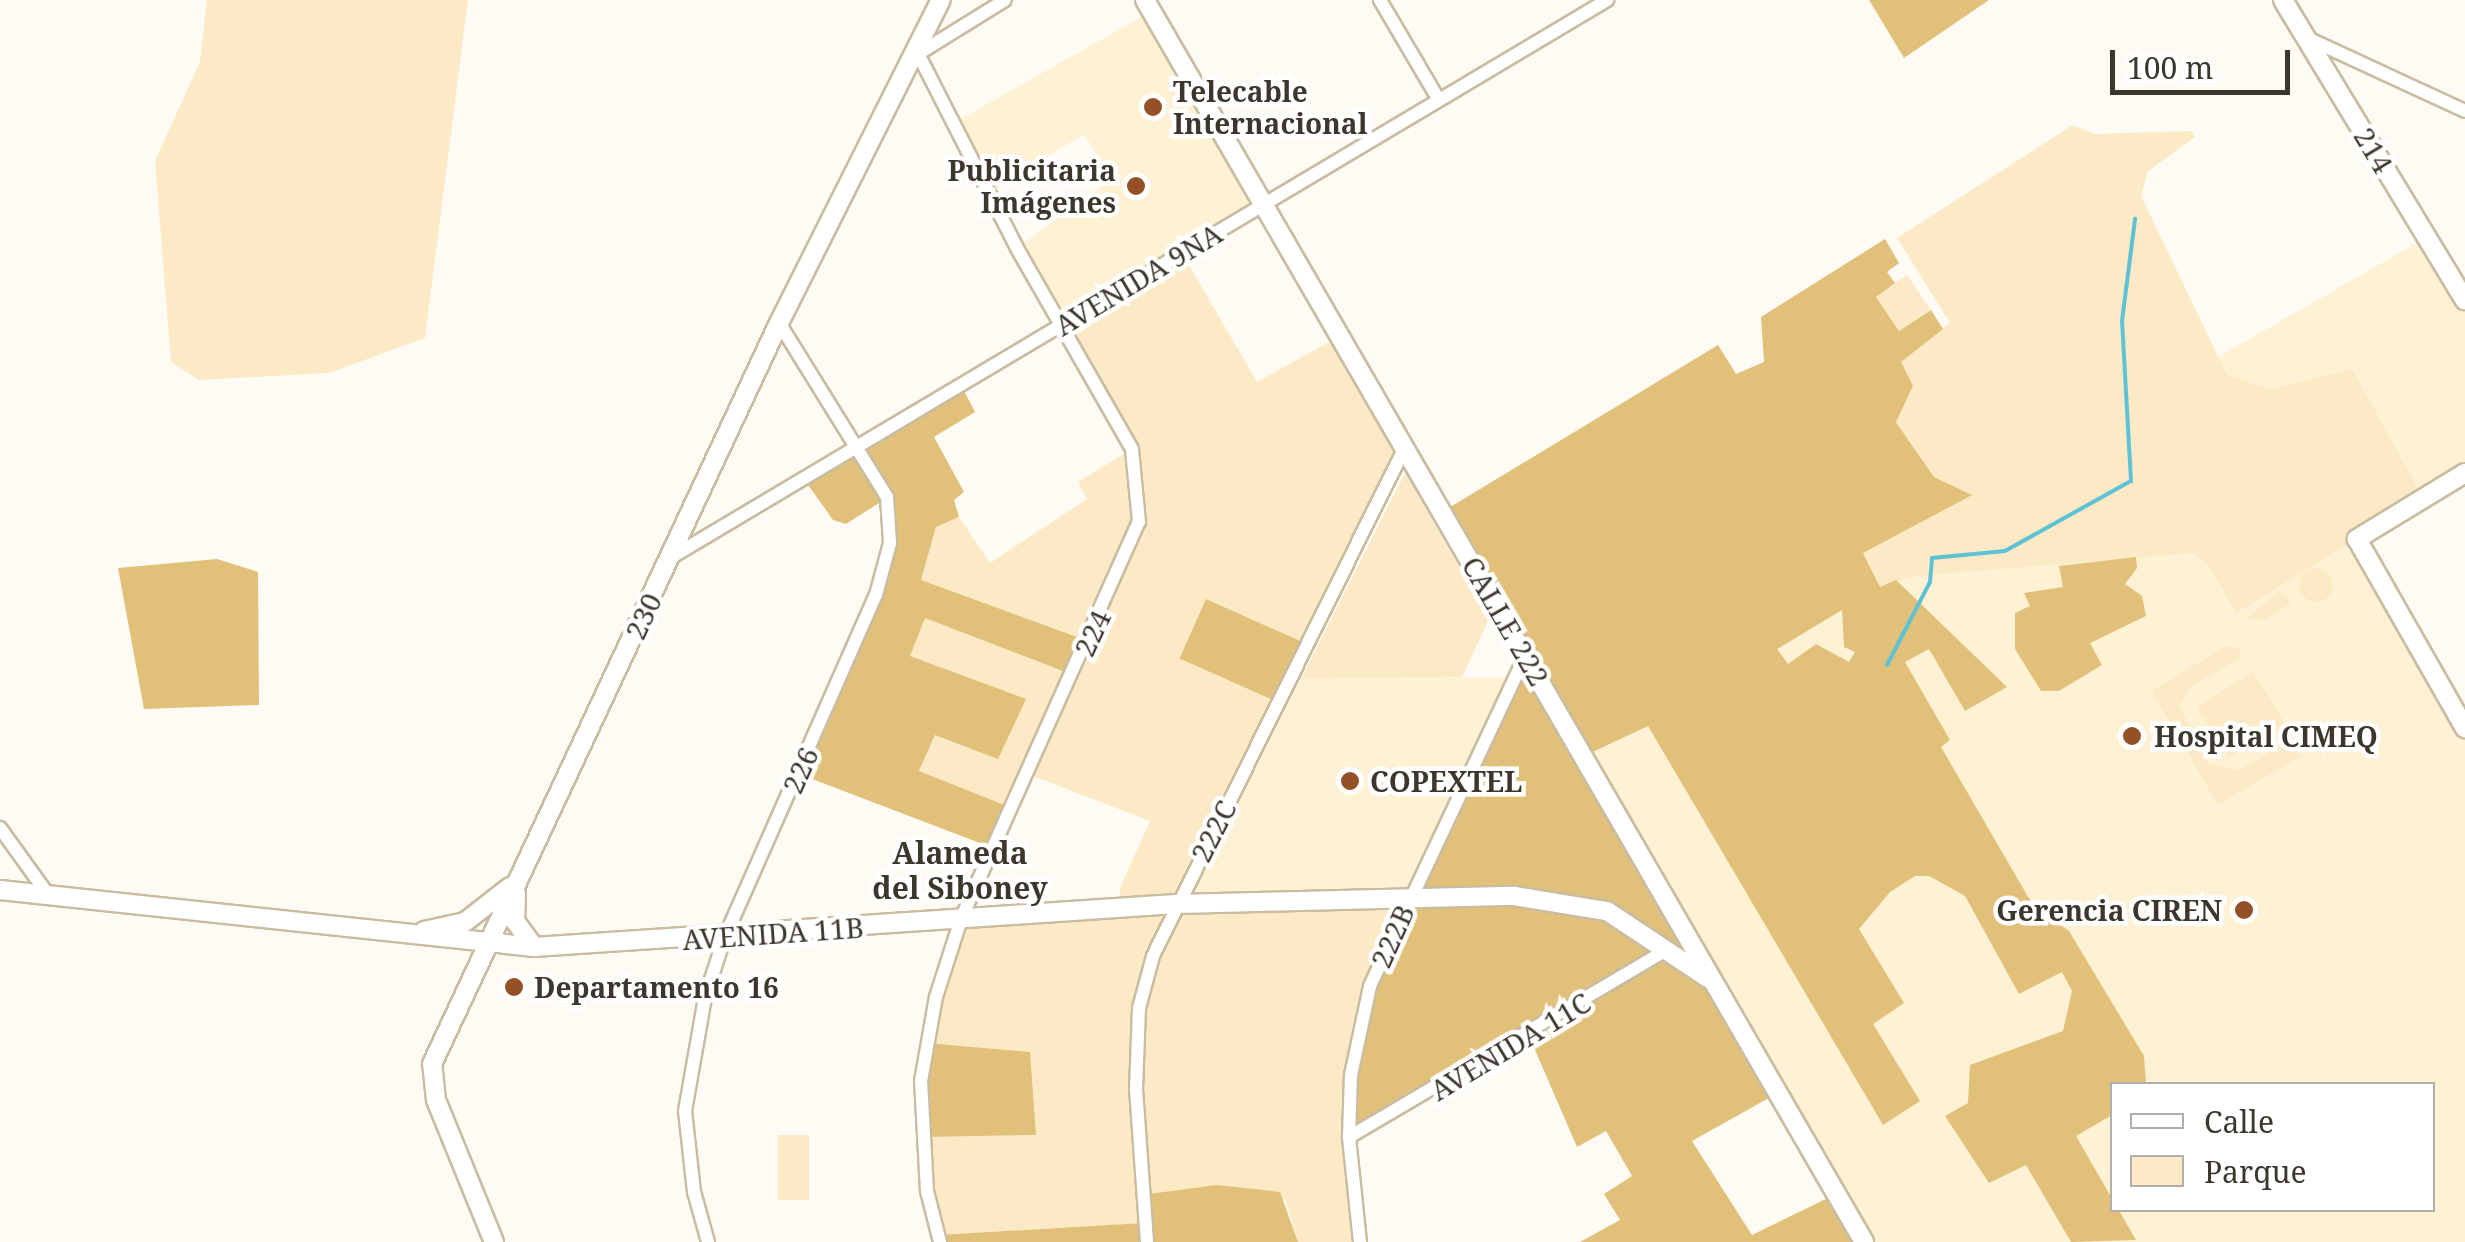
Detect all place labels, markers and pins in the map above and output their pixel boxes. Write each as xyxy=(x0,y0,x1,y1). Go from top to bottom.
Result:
place label: Telecable Internacional xyxy=(1173,74,1368,140)
marker: Telecable Internacional xyxy=(1142,96,1164,118)
place label: Publicitaria Imágenes xyxy=(948,153,1116,219)
marker: Publicitaria Imágenes xyxy=(1125,175,1147,197)
place label: Hospital CIMEQ xyxy=(2154,719,2378,753)
marker: Hospital CIMEQ xyxy=(2119,723,2145,749)
place label: COPEXTEL xyxy=(1370,764,1522,798)
marker: COPEXTEL xyxy=(1339,770,1361,792)
place label: Gerencia CIREN xyxy=(1996,893,2222,927)
marker: Gerencia CIREN xyxy=(2231,897,2257,923)
place label: Departamento 16 xyxy=(534,970,779,1004)
marker: Departamento 16 xyxy=(503,976,525,998)

